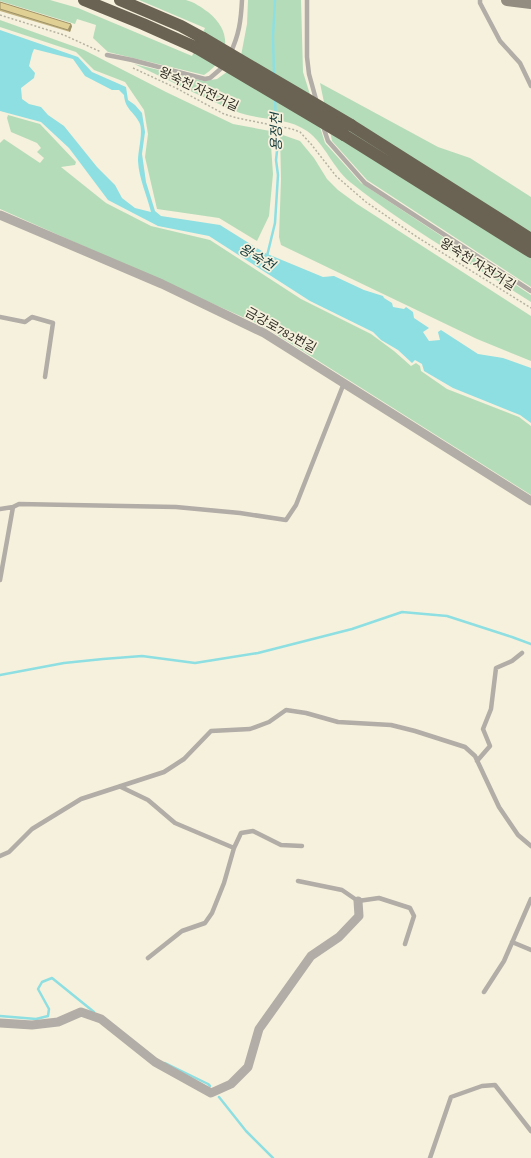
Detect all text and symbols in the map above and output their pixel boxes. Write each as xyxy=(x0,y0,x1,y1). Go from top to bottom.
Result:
street label: 왕숙천 자전거길 xyxy=(157,64,241,114)
water label: 용정천 xyxy=(268,112,284,151)
street label: 왕숙천 자전거길 xyxy=(437,235,519,293)
water label: 왕숙천 xyxy=(236,240,279,274)
street label: 금강로782번길 xyxy=(243,304,319,356)

